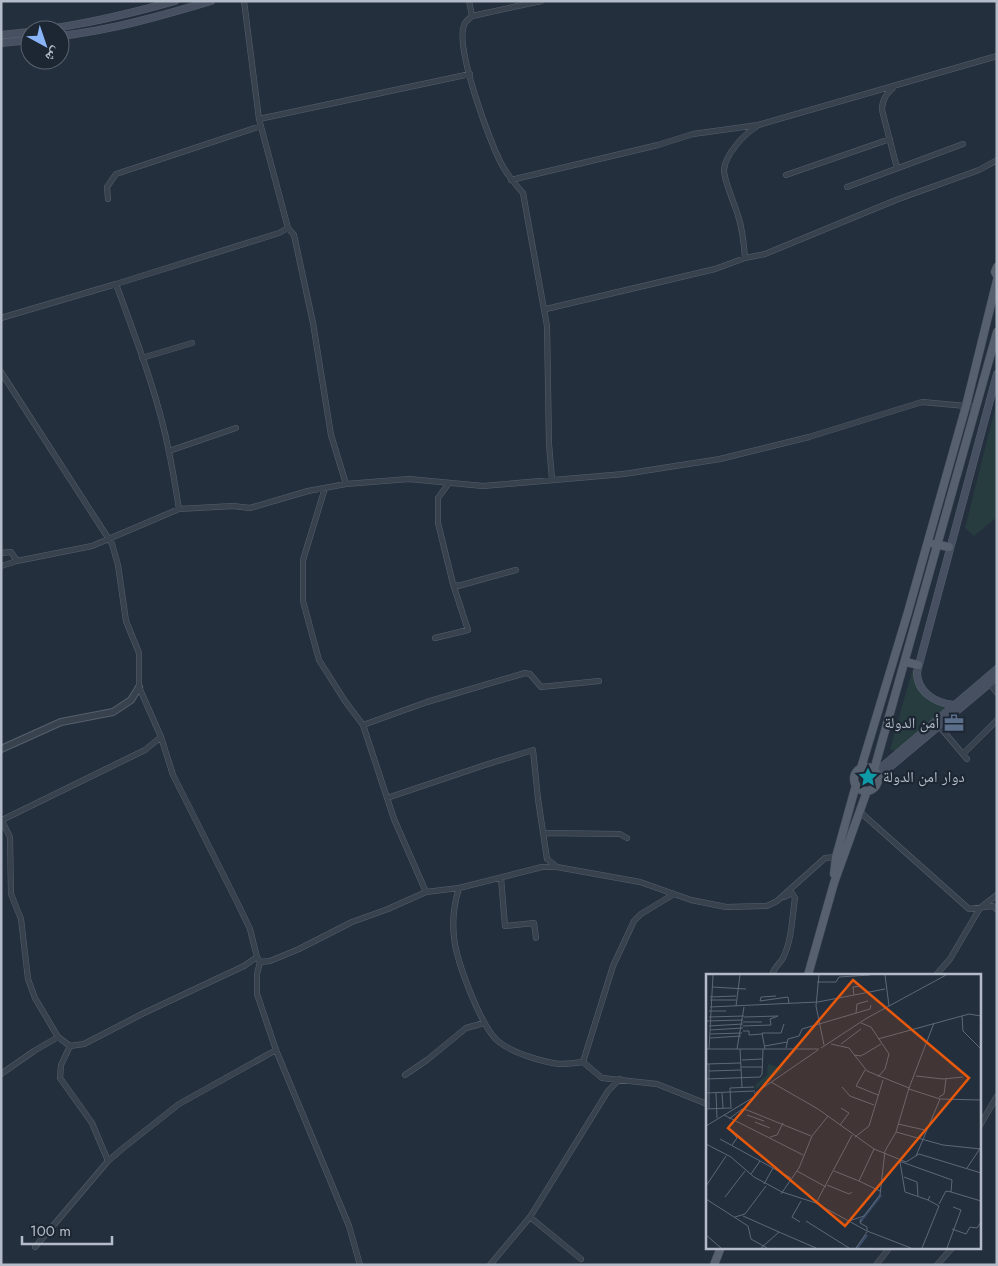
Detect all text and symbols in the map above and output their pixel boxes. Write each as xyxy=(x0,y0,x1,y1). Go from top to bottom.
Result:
north arrow xyxy=(20,20,70,70)
text: ش xyxy=(41,43,65,67)
place label: أمن الدولة xyxy=(884,712,939,734)
office icon: أمن الدولة xyxy=(943,712,965,734)
place icon: دوار امن الدولة xyxy=(857,766,879,788)
place label: دوار امن الدولة xyxy=(883,766,965,788)
inset map xyxy=(706,974,980,1248)
scale bar xyxy=(22,1214,112,1246)
text: 100 m xyxy=(30,1220,71,1242)

